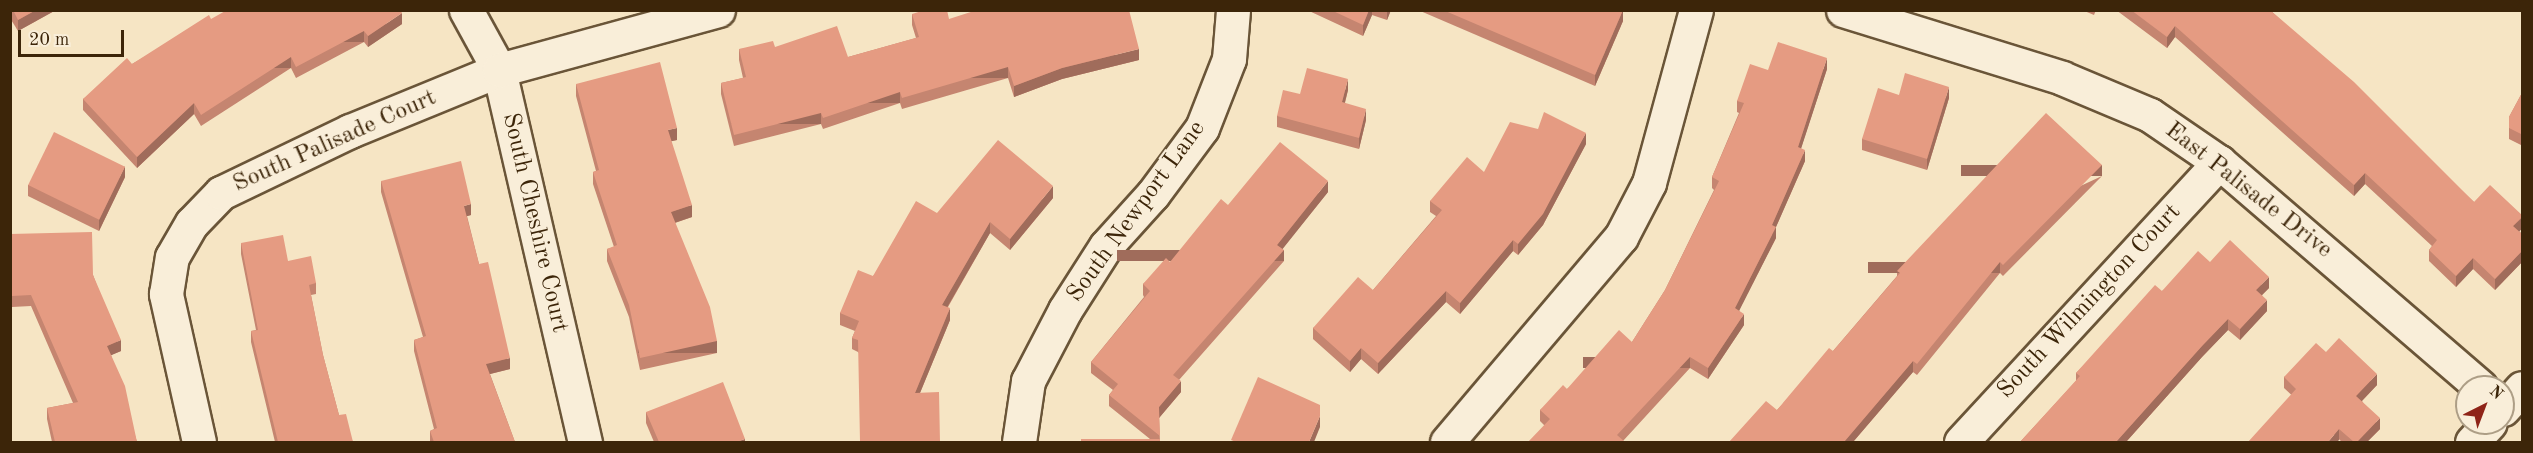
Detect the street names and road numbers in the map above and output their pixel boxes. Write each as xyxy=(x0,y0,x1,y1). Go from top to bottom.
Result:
street label: South Palisade Court xyxy=(229,84,441,200)
street label: South Cheshire Court xyxy=(495,110,573,336)
street label: South Newport Lane xyxy=(1062,116,1212,308)
street label: East Palisade Drive xyxy=(2159,117,2337,265)
street label: South Wilmington Court xyxy=(1992,199,2188,405)

